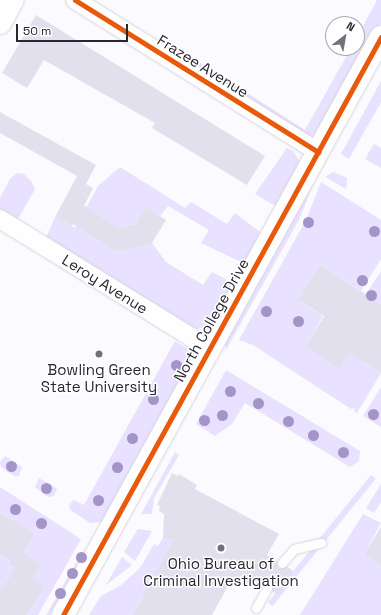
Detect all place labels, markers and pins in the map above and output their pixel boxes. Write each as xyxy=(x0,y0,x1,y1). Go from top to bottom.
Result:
marker: Bowling Green State University xyxy=(94,349,104,359)
place label: Bowling Green State University xyxy=(41,360,157,395)
marker: Ohio Bureau of Criminal Investigation xyxy=(216,543,226,553)
place label: Ohio Bureau of Criminal Investigation xyxy=(143,554,299,589)

